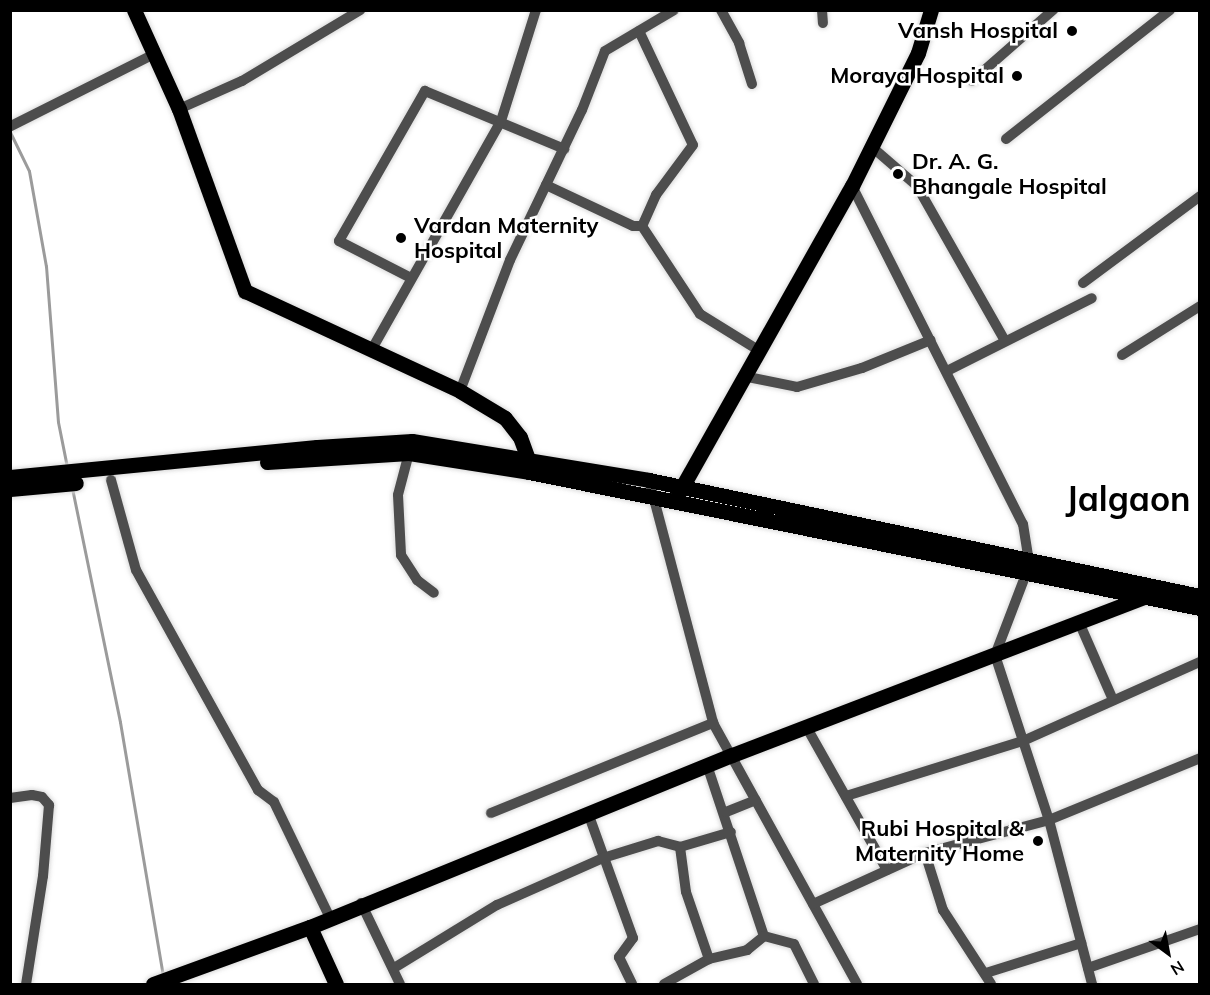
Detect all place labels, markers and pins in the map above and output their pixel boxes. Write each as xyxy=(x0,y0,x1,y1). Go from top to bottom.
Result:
place label: Vansh Hospital xyxy=(898,18,1058,44)
marker: Vansh Hospital xyxy=(1063,22,1081,40)
place label: Moraya Hospital xyxy=(830,63,1004,89)
marker: Moraya Hospital xyxy=(1008,67,1026,85)
place label: Dr. A. G. Bhangale Hospital xyxy=(912,148,1107,200)
marker: Dr. A. G. Bhangale Hospital xyxy=(889,165,907,183)
place label: Vardan Maternity Hospital xyxy=(414,212,598,264)
marker: Vardan Maternity Hospital xyxy=(392,229,410,247)
place label: Rubi Hospital & Maternity Home xyxy=(855,815,1024,866)
marker: Rubi Hospital & Maternity Home xyxy=(1029,832,1047,850)

